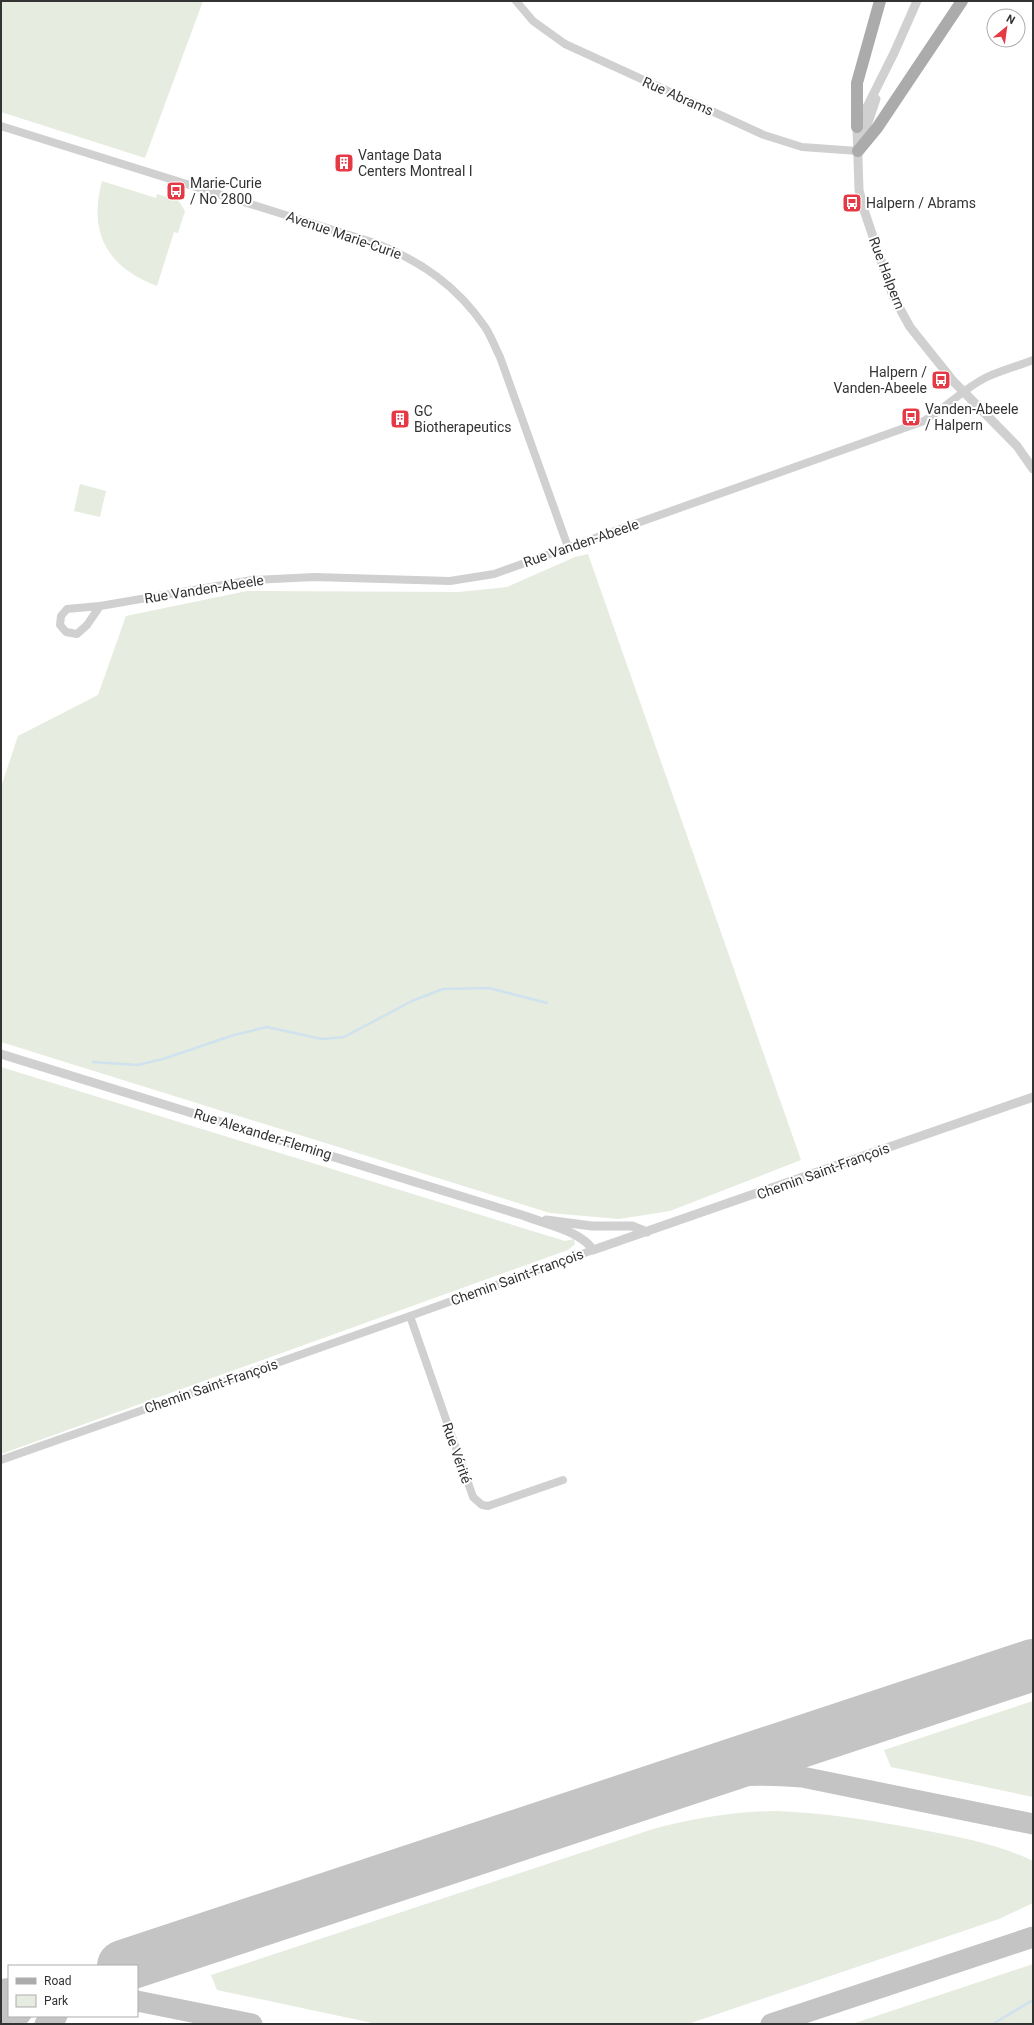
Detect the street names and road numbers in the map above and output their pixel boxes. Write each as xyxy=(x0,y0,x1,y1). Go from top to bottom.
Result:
street label: Rue Abrams xyxy=(640,73,716,119)
street label: Avenue Marie-Curie xyxy=(284,208,404,262)
street label: Rue Halpern xyxy=(866,235,908,311)
street label: Rue Vanden-Abeele xyxy=(521,516,641,570)
street label: Rue Vanden-Abeele xyxy=(143,572,265,606)
street label: Rue Alexander-Fleming xyxy=(192,1105,334,1163)
street label: Chemin Saint-François xyxy=(755,1140,891,1202)
street label: Chemin Saint-François xyxy=(449,1246,585,1308)
street label: Chemin Saint-François xyxy=(142,1356,280,1416)
street label: Rue Vérité xyxy=(439,1420,475,1486)

